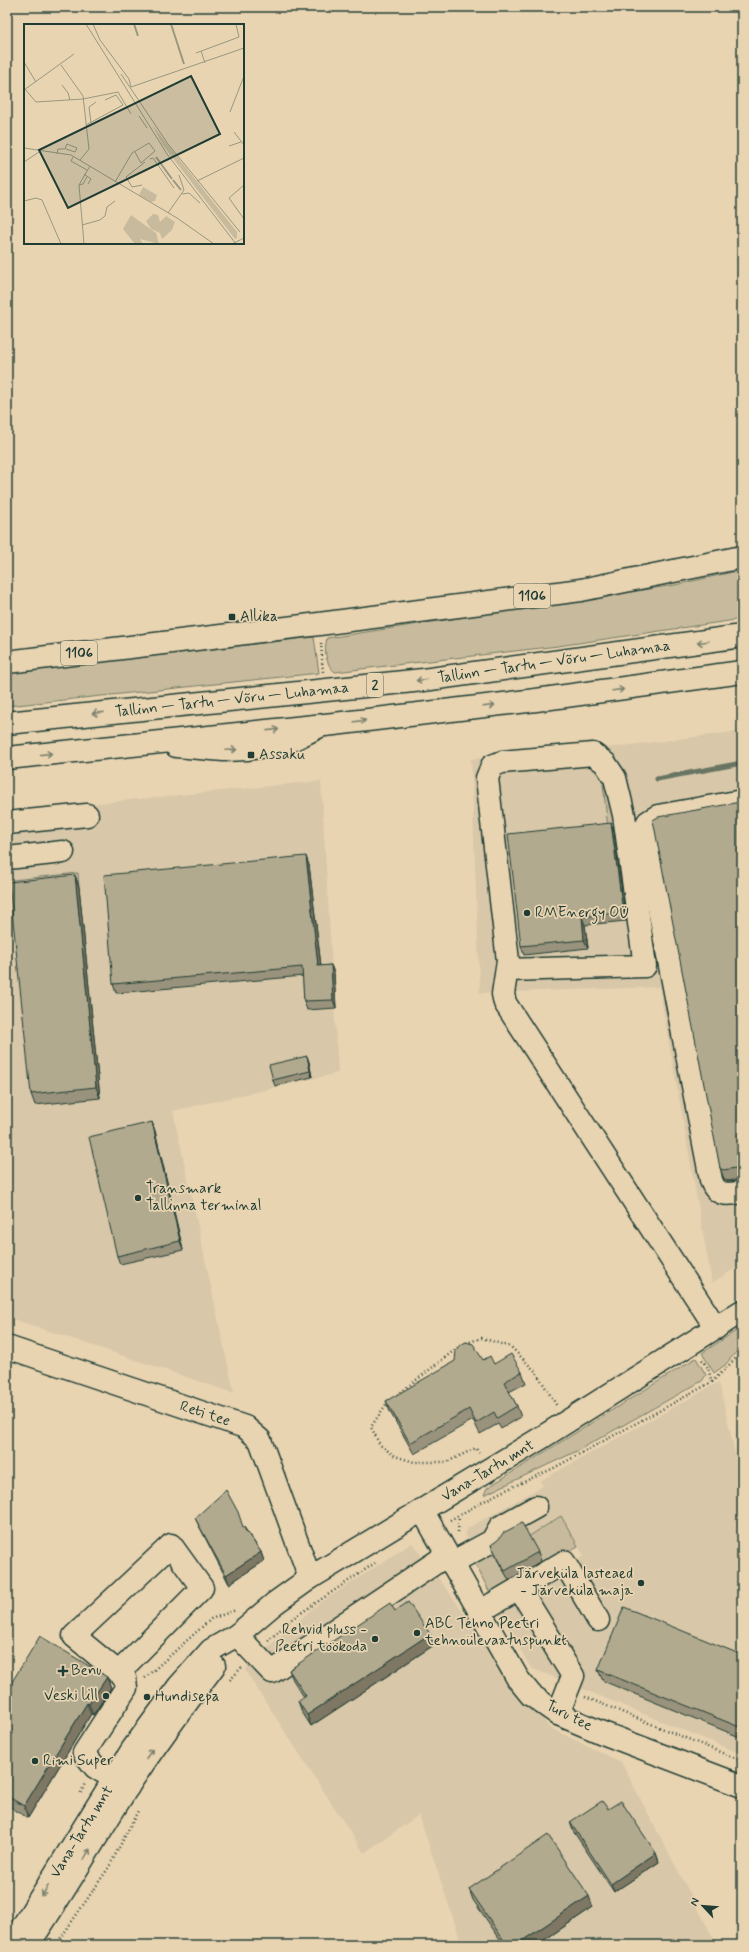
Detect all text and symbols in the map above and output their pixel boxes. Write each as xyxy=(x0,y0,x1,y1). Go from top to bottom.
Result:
inset map xyxy=(24,24,244,244)
road number: 1106 xyxy=(514,584,550,608)
place label: Allika xyxy=(240,607,278,627)
marker: Allika xyxy=(227,612,237,622)
street label: Tallinn — Tartu — Võru — Luhamaa xyxy=(436,636,672,688)
one-way arrow xyxy=(697,638,710,646)
road number: 1106 xyxy=(61,641,97,665)
road number: 2 xyxy=(367,673,383,697)
one-way arrow xyxy=(416,676,429,684)
street label: Tallinn — Tartu — Võru — Luhamaa xyxy=(114,678,350,722)
one-way arrow xyxy=(611,686,624,693)
one-way arrow xyxy=(482,702,495,710)
one-way arrow xyxy=(92,710,105,717)
one-way arrow xyxy=(353,717,366,725)
one-way arrow xyxy=(266,726,279,734)
place label: Assaku xyxy=(259,745,305,765)
one-way arrow xyxy=(224,746,237,753)
one-way arrow xyxy=(39,750,52,758)
marker: Assaku xyxy=(246,750,256,760)
place label: RMEnergy OÜ xyxy=(535,903,630,924)
marker: RMEnergy OÜ xyxy=(522,908,532,918)
place label: Transmark Tallinna terminal xyxy=(146,1179,262,1216)
marker: Transmark Tallinna terminal xyxy=(133,1193,143,1203)
street label: Reti tee xyxy=(177,1396,233,1432)
street label: Vana-Tartu mnt xyxy=(438,1435,538,1507)
place label: Järveküla lasteaed - Järveküla maja xyxy=(516,1564,634,1601)
marker: Järveküla lasteaed - Järveküla maja xyxy=(636,1578,646,1588)
place label: ABC Tehno Peetri tehnoülevaatuspunkt xyxy=(424,1614,567,1651)
place label: Rehvid pluss - Peetri töökoda xyxy=(275,1620,367,1657)
marker: ABC Tehno Peetri tehnoülevaatuspunkt xyxy=(412,1628,422,1638)
marker: Rehvid pluss - Peetri töökoda xyxy=(370,1634,380,1644)
place label: Benu xyxy=(71,1661,102,1681)
marker: Benu xyxy=(58,1666,68,1676)
place label: Veski lill xyxy=(44,1686,98,1706)
place label: Hundisepa xyxy=(155,1687,220,1707)
marker: Veski lill xyxy=(101,1691,111,1701)
marker: Hundisepa xyxy=(142,1692,152,1702)
street label: Turu tee xyxy=(542,1696,596,1736)
one-way arrow xyxy=(145,1749,154,1760)
place label: Rimi Super xyxy=(43,1751,114,1771)
marker: Rimi Super xyxy=(30,1756,40,1766)
street label: Vana-Tartu mnt xyxy=(46,1782,118,1882)
one-way arrow xyxy=(83,1848,91,1860)
one-way arrow xyxy=(41,1885,49,1896)
north arrow xyxy=(683,1886,723,1926)
text: N xyxy=(687,1896,703,1908)

